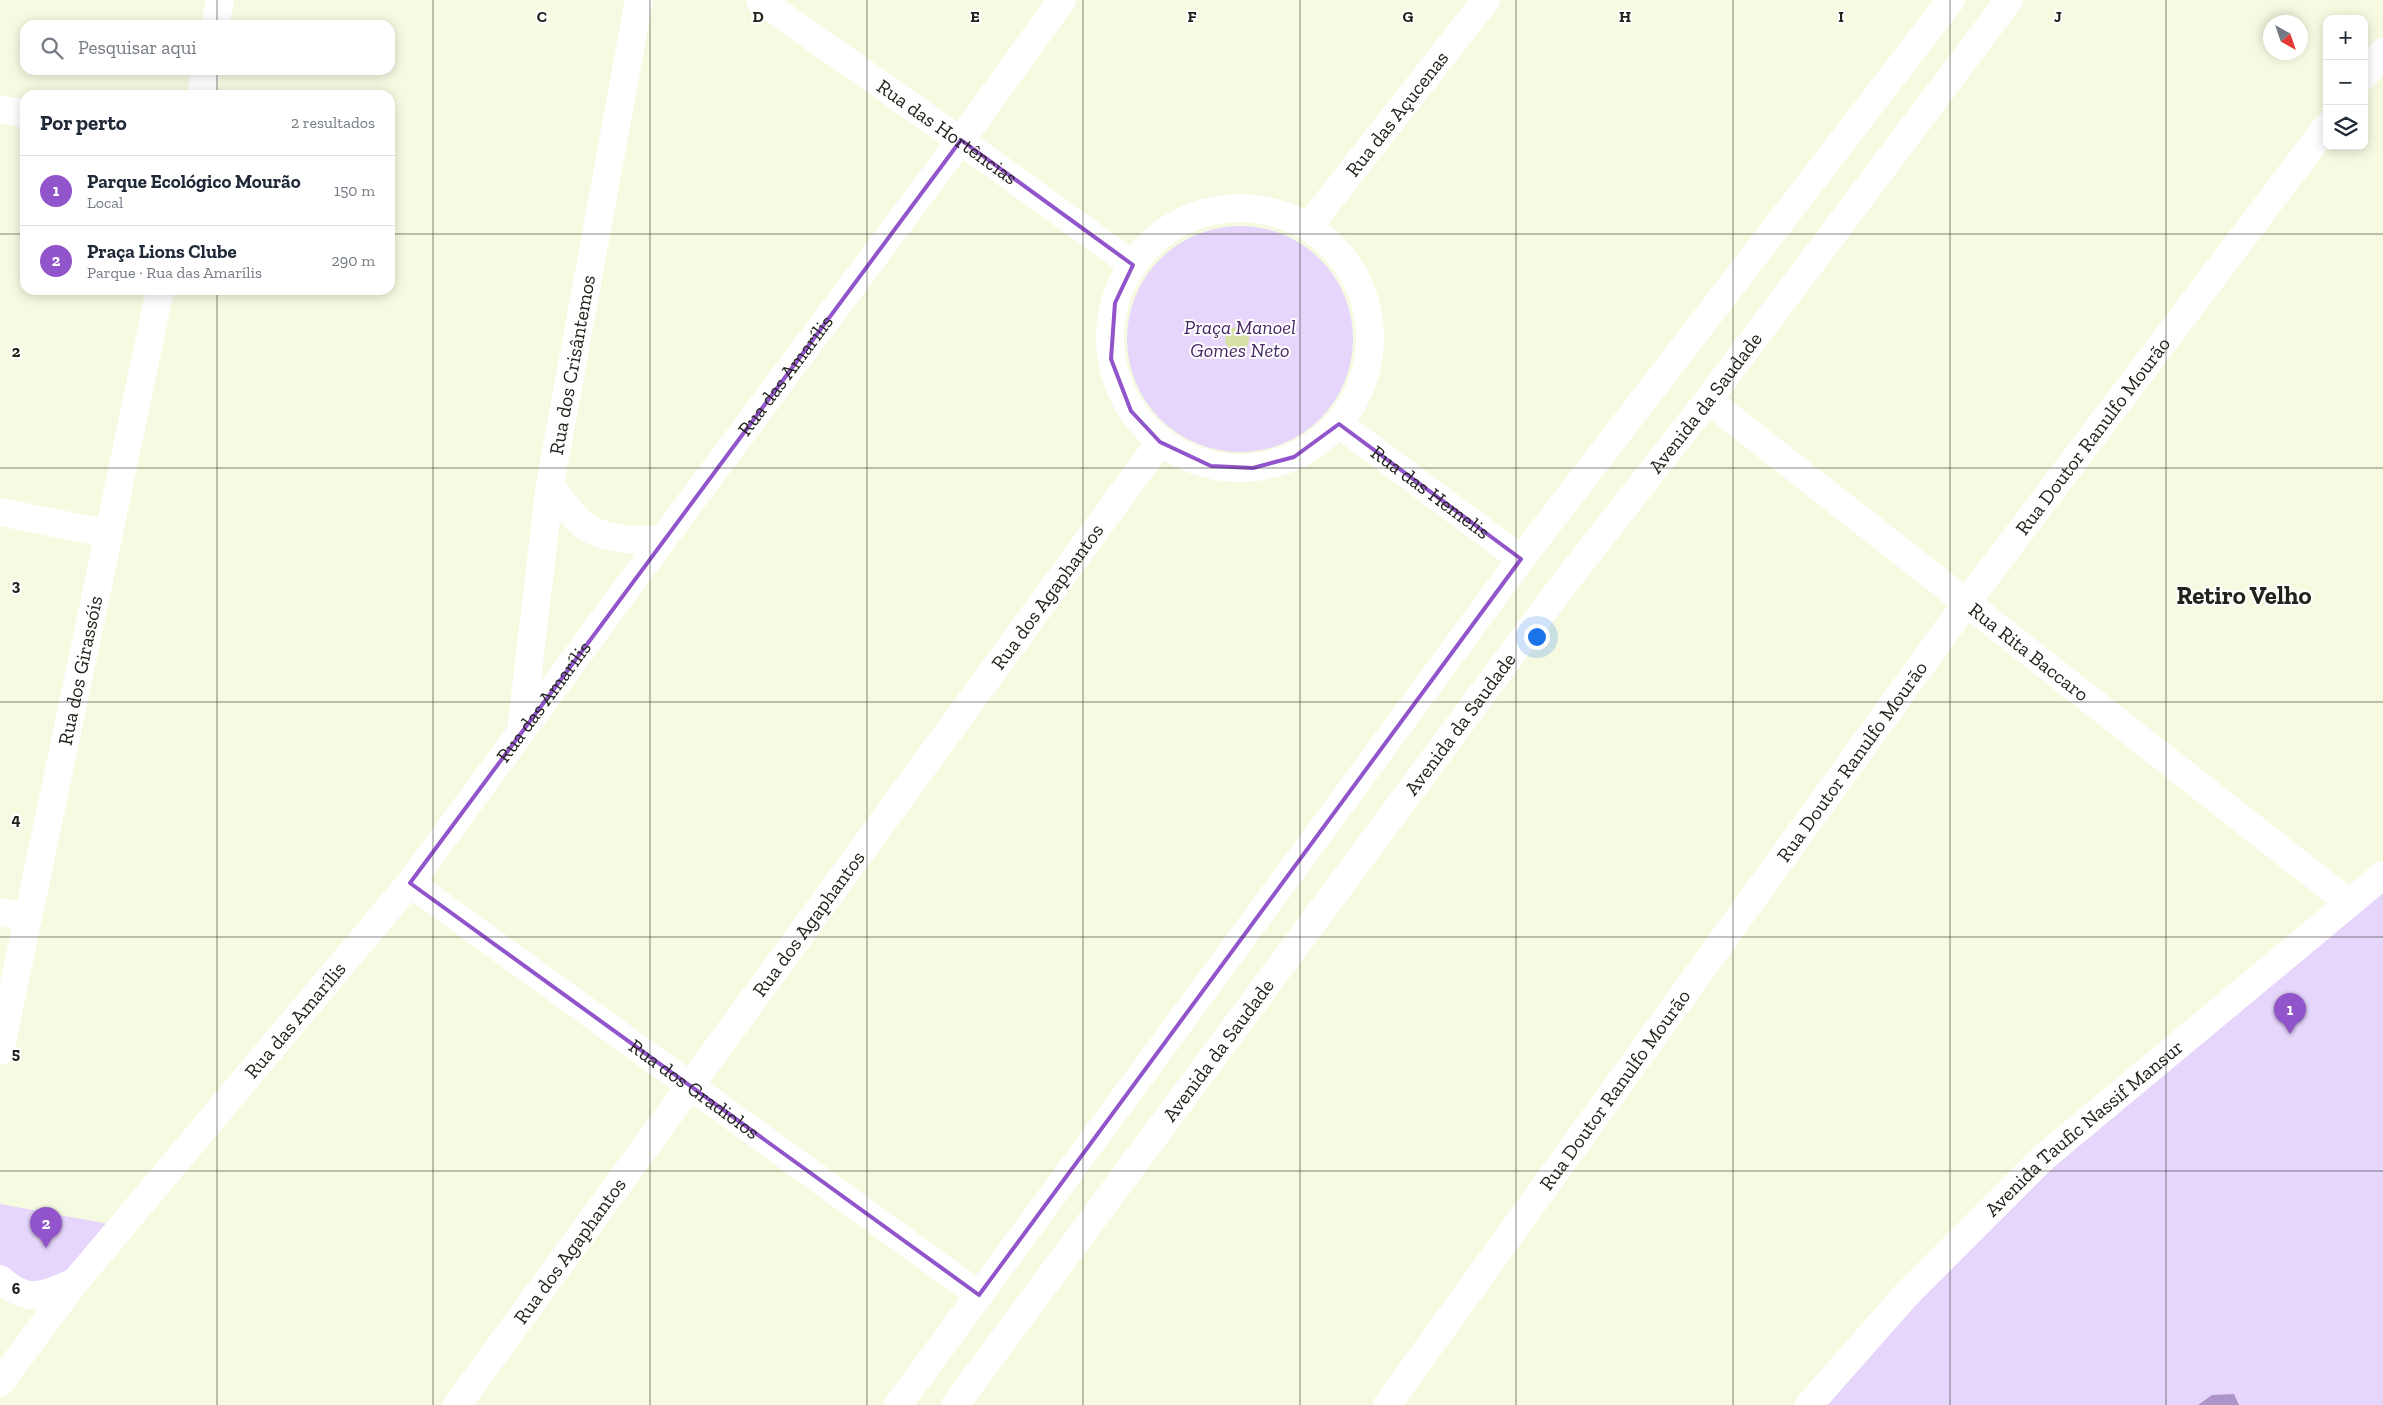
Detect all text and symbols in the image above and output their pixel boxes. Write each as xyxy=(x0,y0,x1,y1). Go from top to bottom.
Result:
text: C xyxy=(537,7,547,26)
text: D xyxy=(752,7,764,26)
text: E xyxy=(970,7,980,26)
text: F xyxy=(1187,7,1197,26)
text: G xyxy=(1403,7,1414,26)
text: H xyxy=(1619,7,1631,26)
text: I xyxy=(1838,7,1844,26)
text: J xyxy=(2054,7,2062,26)
north arrow xyxy=(2263,15,2308,60)
map controls xyxy=(2323,15,2368,150)
button: + xyxy=(2323,15,2368,60)
search box xyxy=(20,20,395,75)
icon: search xyxy=(38,34,66,62)
text: Pesquisar aqui xyxy=(78,36,197,59)
street label: Rua das Açucenas xyxy=(1340,46,1453,181)
button: − xyxy=(2323,60,2368,105)
street label: Rua das Hortências xyxy=(872,74,1022,190)
button: layers xyxy=(2323,105,2368,150)
text: Por perto xyxy=(40,110,127,135)
text: 2 resultados xyxy=(291,113,375,132)
text: Parque Ecológico Mourão xyxy=(87,170,301,193)
text: 1 xyxy=(53,181,59,200)
text: 150 m xyxy=(334,181,375,200)
text: Local xyxy=(87,193,123,212)
text: Praça Lions Clube xyxy=(87,240,237,263)
text: 2 xyxy=(52,251,60,270)
text: 290 m xyxy=(332,251,375,270)
text: Parque · Rua das Amarílis xyxy=(87,263,262,282)
street label: Rua dos Crisântemos xyxy=(544,273,600,457)
street label: Rua das Amarílis xyxy=(732,310,838,441)
park label: Praça Manoel Gomes Neto xyxy=(1184,315,1296,362)
street label: Avenida da Saudade xyxy=(1643,327,1767,478)
street label: Rua Doutor Ranulfo Mourão xyxy=(2010,332,2175,539)
text: 2 xyxy=(12,342,21,361)
street label: Rua das Hemelis xyxy=(1366,440,1495,544)
street label: Rua dos Agaphantos xyxy=(986,519,1108,674)
text: 3 xyxy=(12,576,21,595)
district label: Retiro Velho xyxy=(2176,580,2312,610)
street label: Rua dos Girassóis xyxy=(53,593,107,747)
street label: Rua Rita Baccaro xyxy=(1964,597,2094,706)
your location xyxy=(1524,624,1550,650)
street label: Rua das Amarílis xyxy=(491,636,596,767)
street label: Avenida da Saudade xyxy=(1399,648,1521,800)
street label: Rua Doutor Ranulfo Mourão xyxy=(1771,656,1932,866)
text: 4 xyxy=(11,810,21,829)
street label: Rua dos Agaphantos xyxy=(747,846,870,1001)
street label: Rua das Amarílis xyxy=(239,957,351,1083)
street label: Avenida da Saudade xyxy=(1158,974,1279,1126)
street label: Rua Doutor Ranulfo Mourão xyxy=(1534,985,1695,1195)
pin: 1 xyxy=(2274,993,2306,1034)
street label: Rua dos Gradiolos xyxy=(624,1034,764,1144)
street label: Avenida Taufic Nassif Mansur xyxy=(1980,1034,2188,1221)
text: 5 xyxy=(12,1044,20,1063)
street label: Rua dos Agaphantos xyxy=(508,1173,631,1328)
pin: 2 xyxy=(30,1207,62,1248)
text: 6 xyxy=(12,1279,21,1298)

